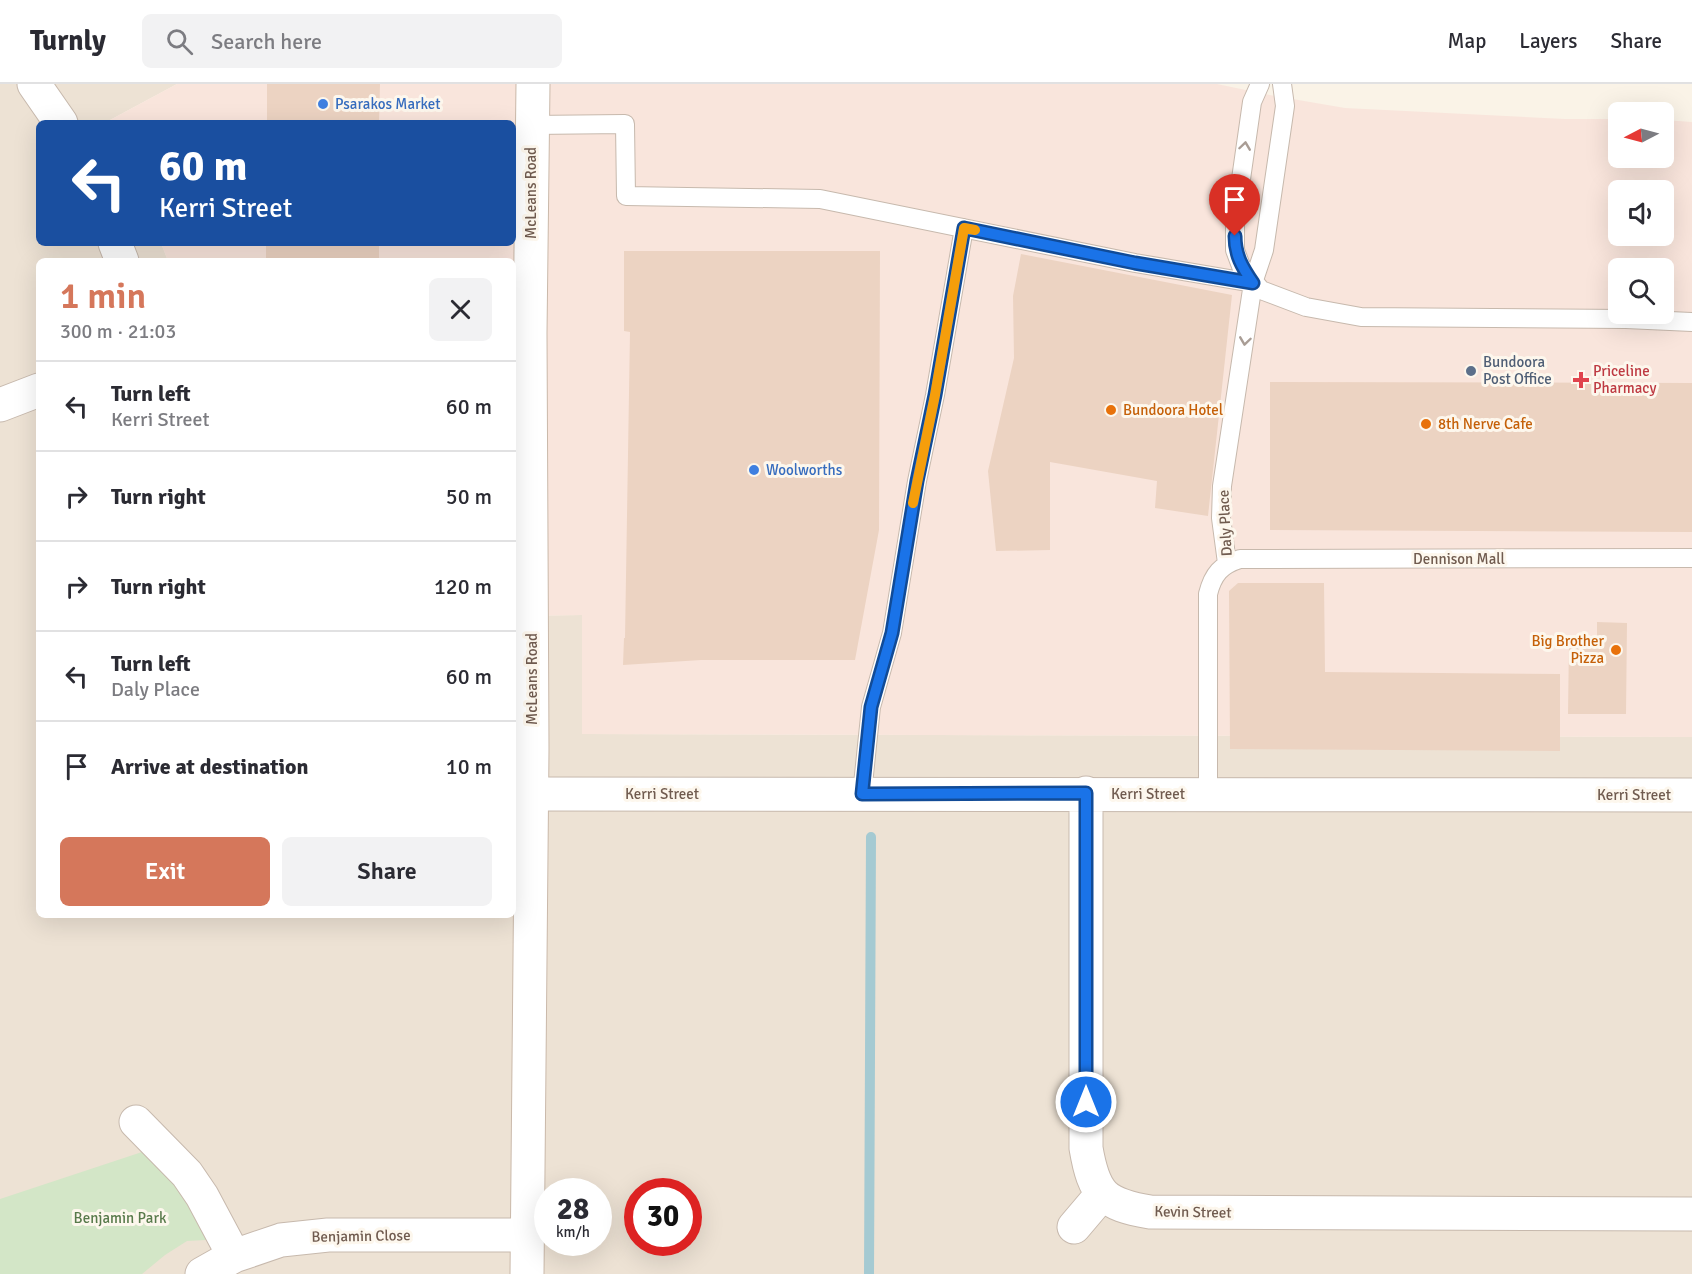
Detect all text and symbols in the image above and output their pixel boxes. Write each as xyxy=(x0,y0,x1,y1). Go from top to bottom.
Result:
search box xyxy=(142,14,562,68)
text: Turnly xyxy=(30,24,106,58)
icon: search xyxy=(163,25,196,58)
text: Search here xyxy=(211,28,322,55)
text: Map xyxy=(1448,28,1486,54)
text: Layers xyxy=(1519,28,1577,54)
text: Share xyxy=(1610,28,1662,54)
place label: Psarakos Market xyxy=(335,95,441,113)
marker: Psarakos Market xyxy=(316,97,330,111)
north arrow xyxy=(1608,102,1674,168)
map controls xyxy=(1608,102,1674,324)
text: 60 m xyxy=(159,141,248,192)
one-way arrow xyxy=(1239,142,1251,151)
icon: left xyxy=(60,144,138,222)
street label: McLeans Road xyxy=(522,147,540,239)
pin xyxy=(1209,174,1260,236)
button: sound xyxy=(1608,180,1674,246)
icon: arrive xyxy=(1218,183,1251,216)
text: Kerri Street xyxy=(159,192,292,225)
button: search xyxy=(1608,258,1674,324)
text: 1 min xyxy=(60,274,146,319)
button: close xyxy=(429,278,492,341)
text: 300 m · 21:03 xyxy=(60,319,176,344)
one-way arrow xyxy=(1239,336,1252,345)
place label: Bundoora Post Office xyxy=(1483,353,1552,388)
place label: Priceline Pharmacy xyxy=(1593,362,1656,397)
marker: Bundoora Post Office xyxy=(1464,364,1478,378)
marker: Priceline Pharmacy xyxy=(1574,373,1588,387)
text: Turn left xyxy=(111,380,191,407)
icon: left xyxy=(60,390,93,423)
text: 60 m xyxy=(446,393,492,420)
place label: Bundoora Hotel xyxy=(1123,401,1223,419)
marker: Bundoora Hotel xyxy=(1104,403,1118,417)
text: Kerri Street xyxy=(111,407,210,432)
place label: 8th Nerve Cafe xyxy=(1438,415,1533,433)
marker: 8th Nerve Cafe xyxy=(1419,417,1433,431)
place label: Woolworths xyxy=(766,461,843,479)
marker: Woolworths xyxy=(747,463,761,477)
icon: right xyxy=(60,480,93,513)
text: Turn right xyxy=(111,483,206,510)
text: 50 m xyxy=(446,483,492,510)
street label: Daly Place xyxy=(1214,489,1236,557)
street label: Dennison Mall xyxy=(1413,550,1505,568)
icon: right xyxy=(60,570,93,603)
text: Turn right xyxy=(111,573,206,600)
text: 120 m xyxy=(434,573,492,600)
place label: Big Brother Pizza xyxy=(1531,632,1604,667)
street label: McLeans Road xyxy=(523,633,541,725)
marker: Big Brother Pizza xyxy=(1609,643,1623,657)
text: Turn left xyxy=(111,650,191,677)
icon: left xyxy=(60,660,93,693)
text: 60 m xyxy=(446,663,492,690)
text: Daly Place xyxy=(111,677,200,702)
icon: arrive xyxy=(60,750,93,783)
text: Arrive at destination xyxy=(111,753,308,780)
text: 10 m xyxy=(446,753,492,780)
street label: Kerri Street xyxy=(625,785,699,803)
street label: Kerri Street xyxy=(1111,785,1185,803)
street label: Kerri Street xyxy=(1597,786,1671,804)
button: Exit xyxy=(60,837,270,906)
button: Share xyxy=(282,837,492,906)
position arrow xyxy=(1054,1070,1118,1134)
speed limit sign: 30 xyxy=(624,1178,702,1256)
text: 28 xyxy=(557,1191,589,1228)
street label: Kevin Street xyxy=(1154,1202,1232,1222)
park label: Benjamin Park xyxy=(74,1209,167,1227)
text: km/h xyxy=(556,1223,590,1241)
street label: Benjamin Close xyxy=(311,1226,411,1246)

